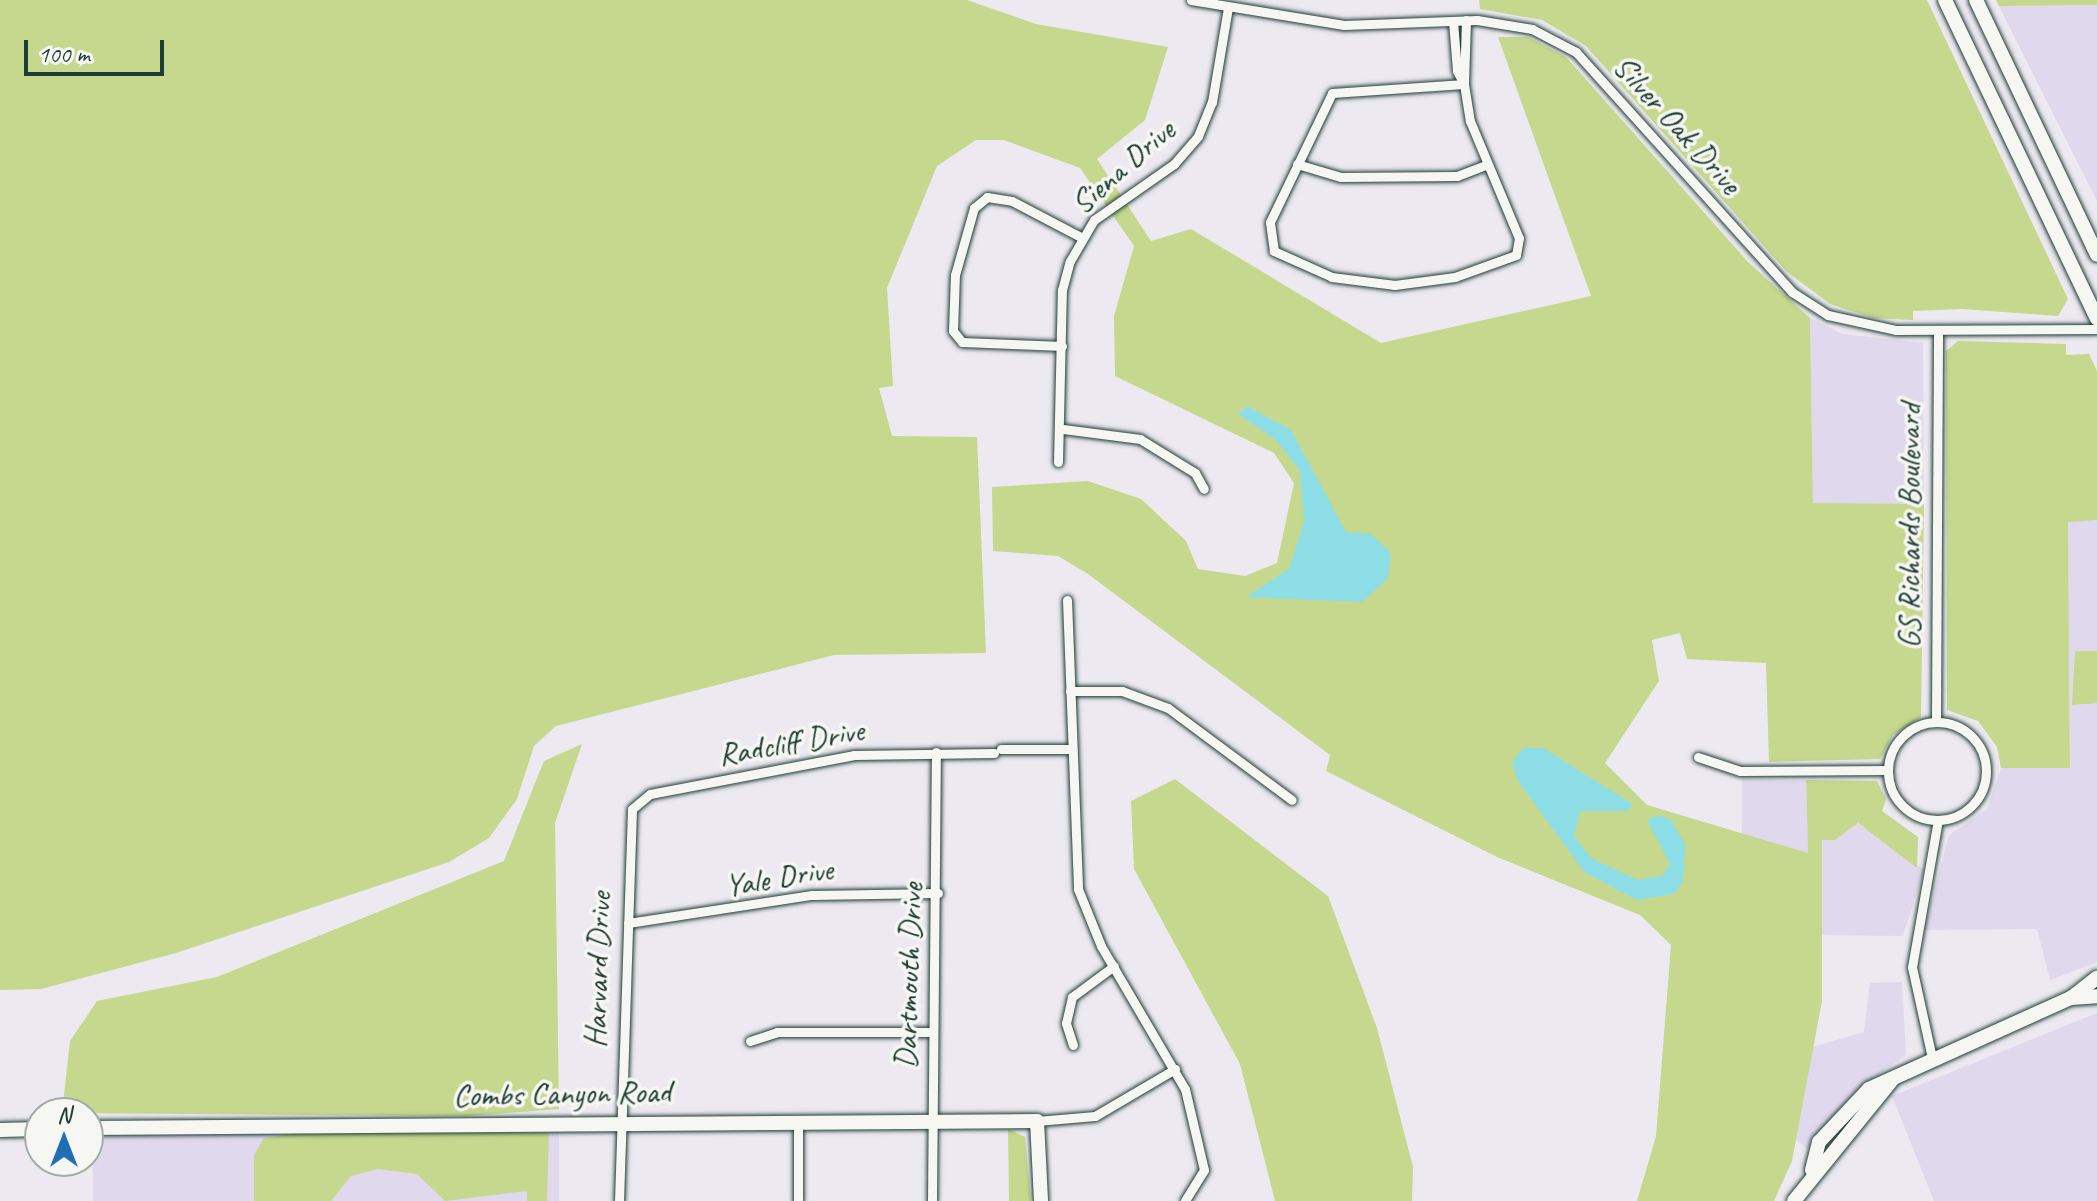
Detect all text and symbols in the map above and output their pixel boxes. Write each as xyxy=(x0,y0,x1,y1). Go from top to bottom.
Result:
scale bar xyxy=(28,24,168,74)
text: 100 m xyxy=(38,39,90,69)
street label: Silver Oak Drive xyxy=(1604,47,1750,203)
street label: Siena Drive xyxy=(1063,111,1183,223)
street label: GS Richards Boulevard xyxy=(1891,402,1929,650)
street label: Radcliff Drive xyxy=(715,711,867,775)
street label: Yale Drive xyxy=(722,851,836,905)
street label: Dartmouth Drive xyxy=(887,882,931,1070)
street label: Harvard Drive xyxy=(576,891,620,1049)
street label: Combs Canyon Road xyxy=(453,1073,671,1115)
north arrow xyxy=(24,1097,104,1177)
text: N xyxy=(57,1101,71,1129)

